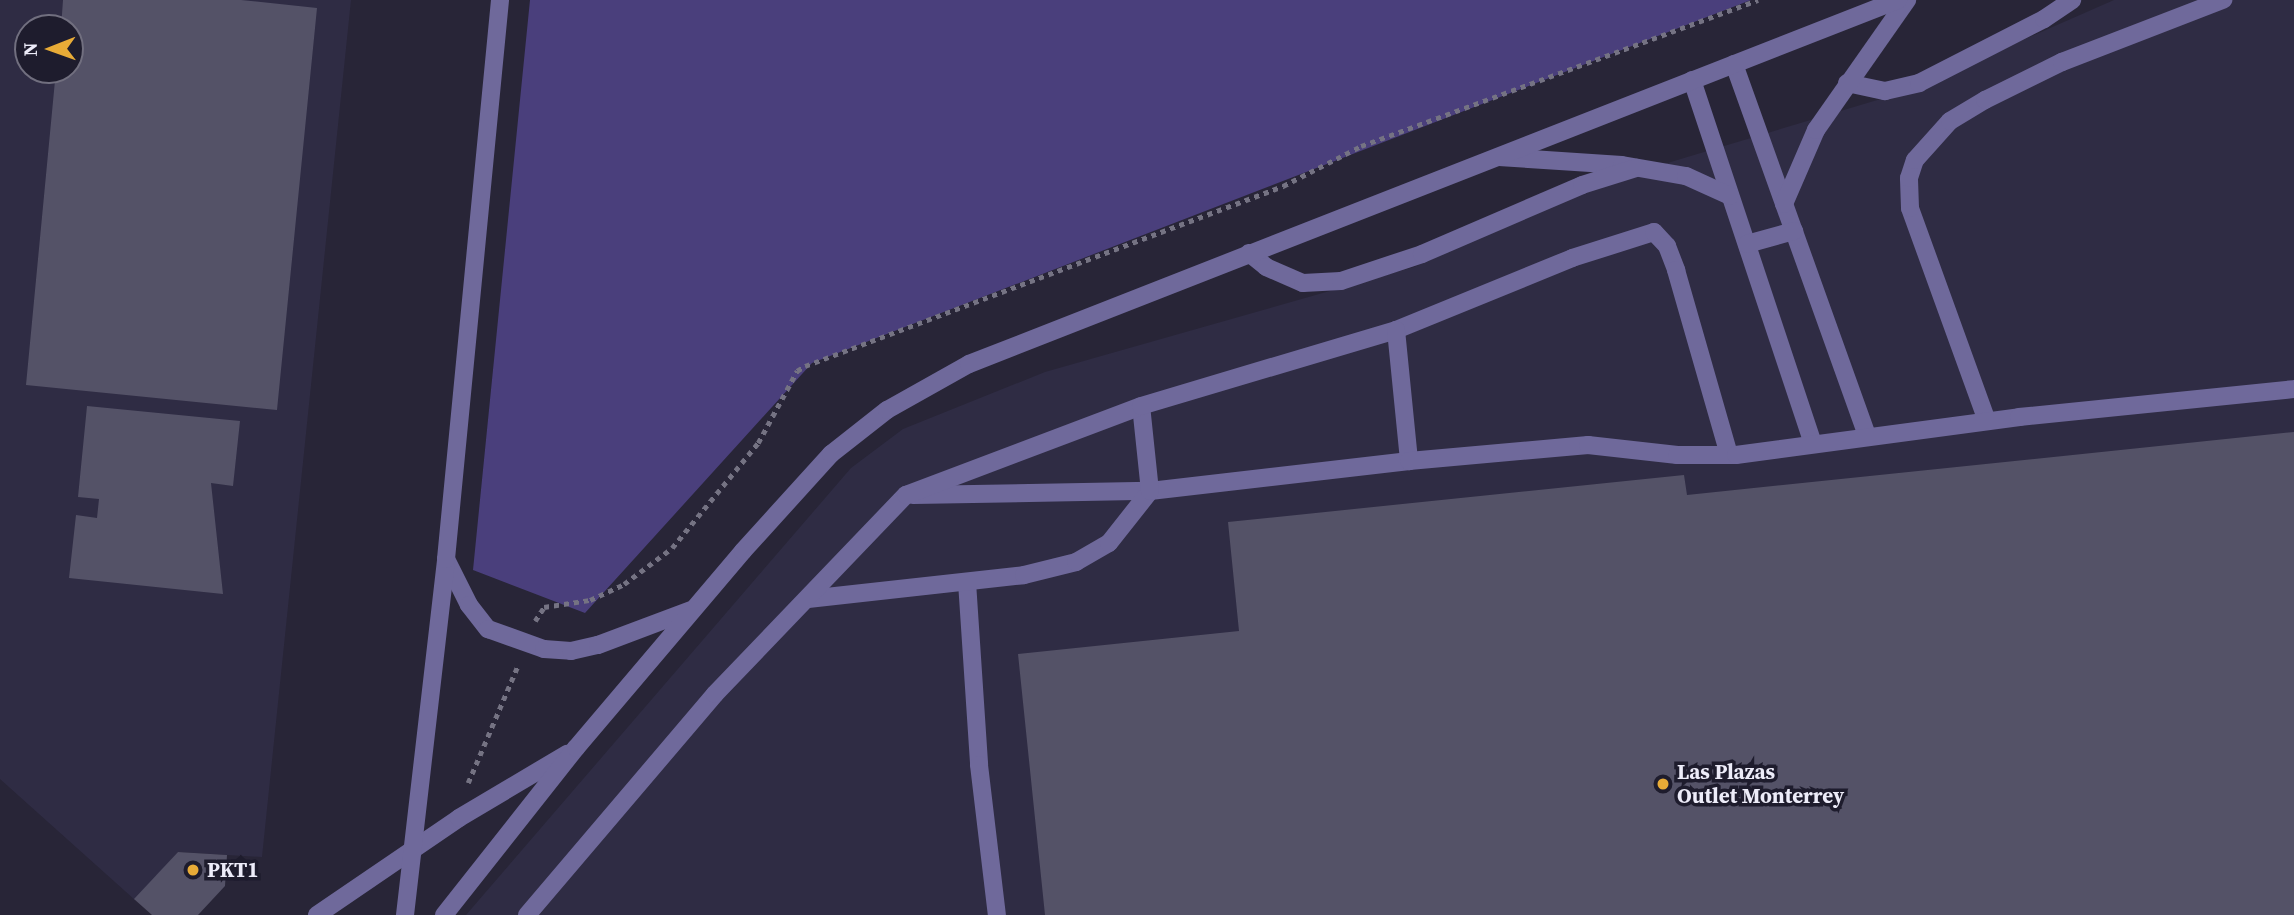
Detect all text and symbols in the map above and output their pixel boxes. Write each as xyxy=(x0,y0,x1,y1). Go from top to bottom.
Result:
north arrow xyxy=(14,14,84,84)
text: N xyxy=(17,42,43,56)
place label: Las Plazas Outlet Monterrey xyxy=(1677,759,1844,809)
marker: Las Plazas Outlet Monterrey xyxy=(1655,776,1671,792)
place label: PKT1 xyxy=(207,857,259,883)
marker: PKT1 xyxy=(185,862,201,878)

